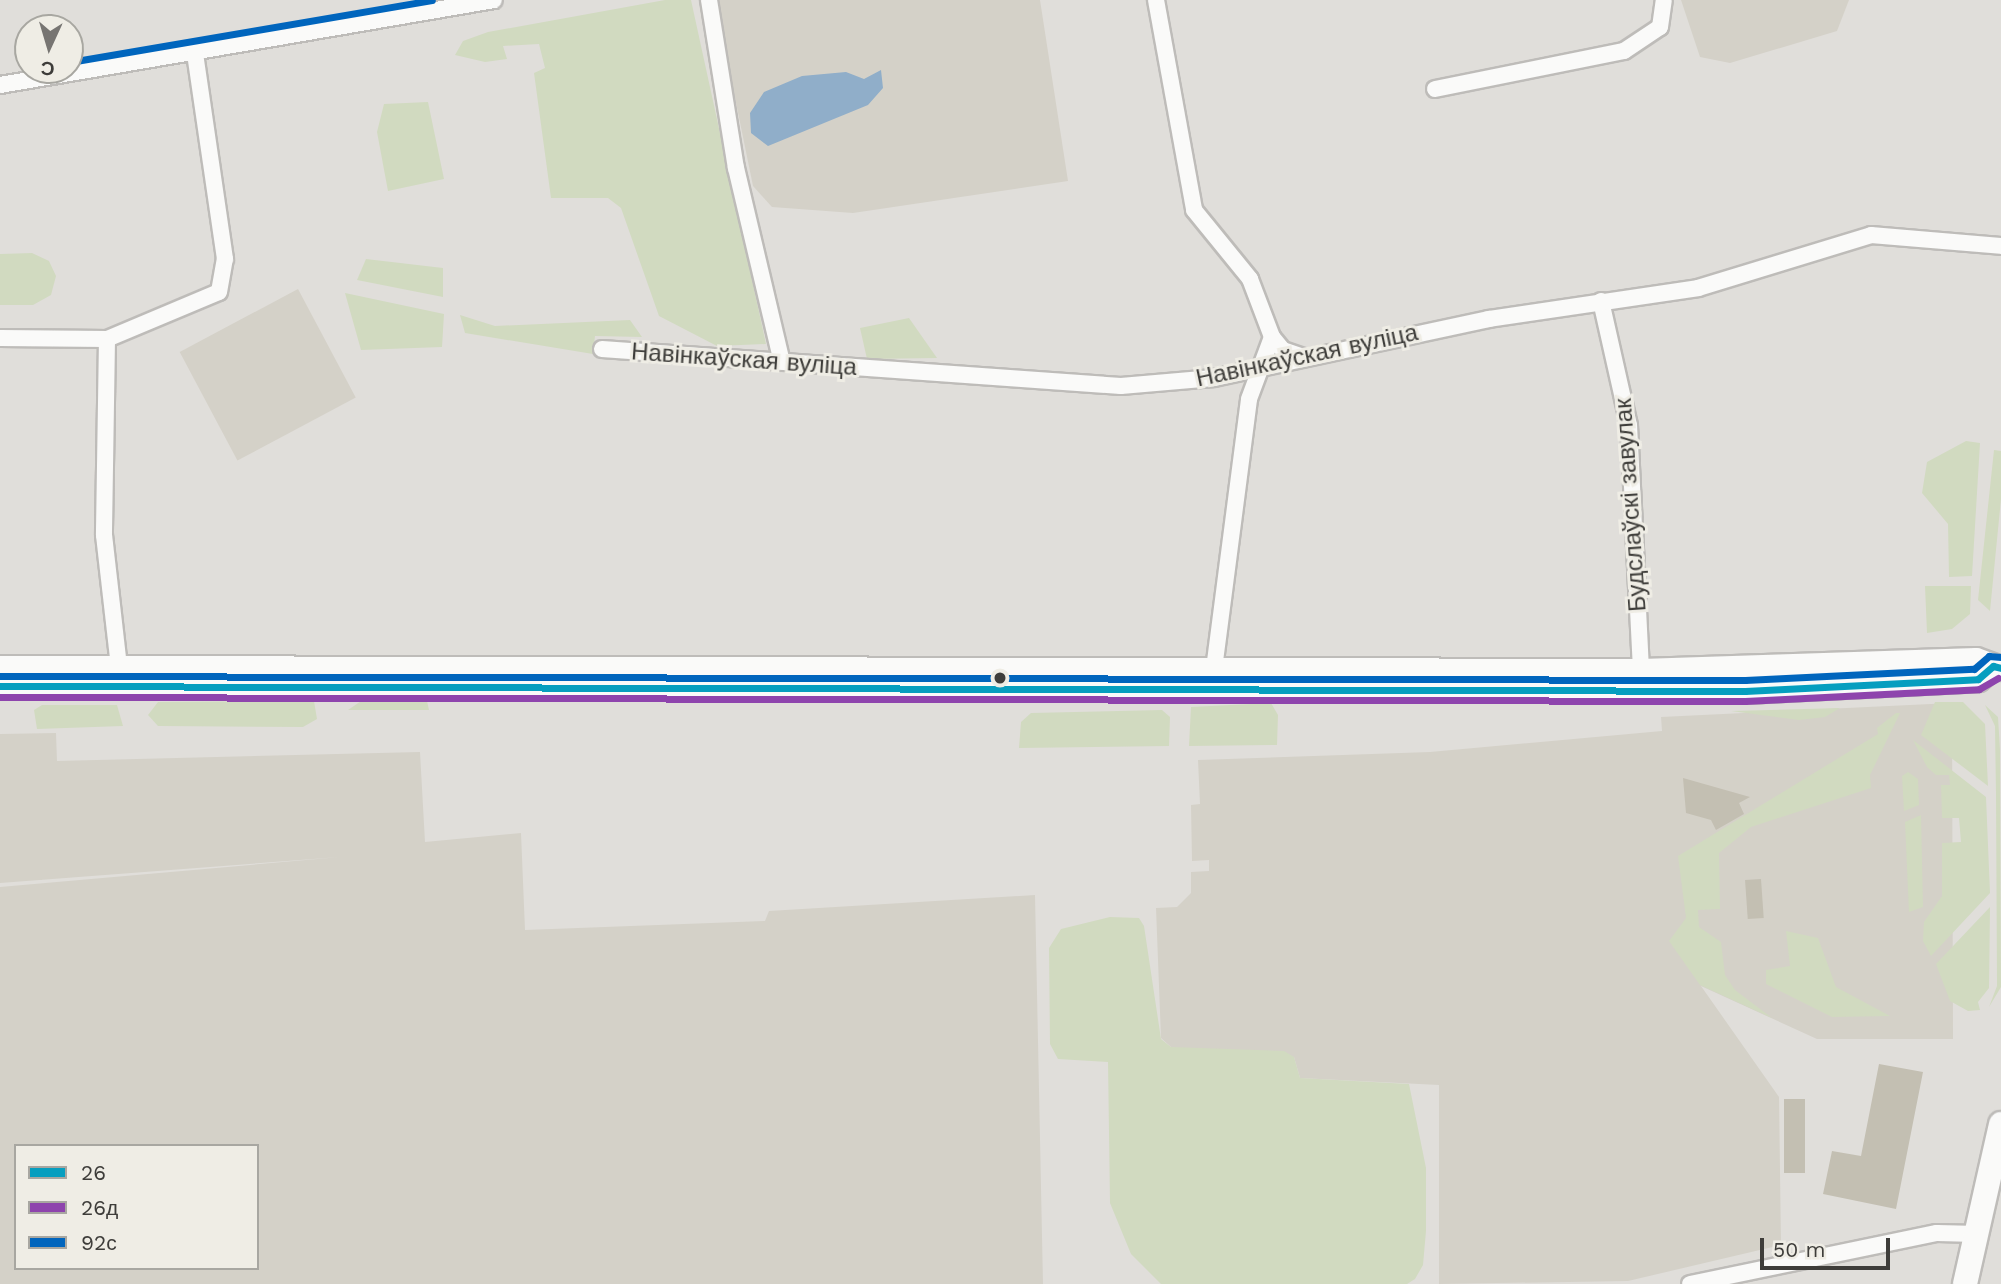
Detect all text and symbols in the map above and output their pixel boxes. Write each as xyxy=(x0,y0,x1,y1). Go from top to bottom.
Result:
north arrow xyxy=(14,14,84,84)
text: С xyxy=(40,57,55,80)
street label: Навінкаўская вуліца xyxy=(1193,318,1421,394)
street label: Навінкаўская вуліца xyxy=(630,338,858,382)
street label: Будслаўскі завулак xyxy=(1609,397,1653,613)
unlabelled marker xyxy=(993,671,1007,685)
legend xyxy=(14,1144,259,1270)
text: 26 xyxy=(81,1160,106,1185)
text: 26д xyxy=(81,1195,118,1220)
scale bar xyxy=(1763,1224,1892,1268)
text: 92с xyxy=(81,1230,117,1255)
text: 50 m xyxy=(1773,1237,1825,1262)

